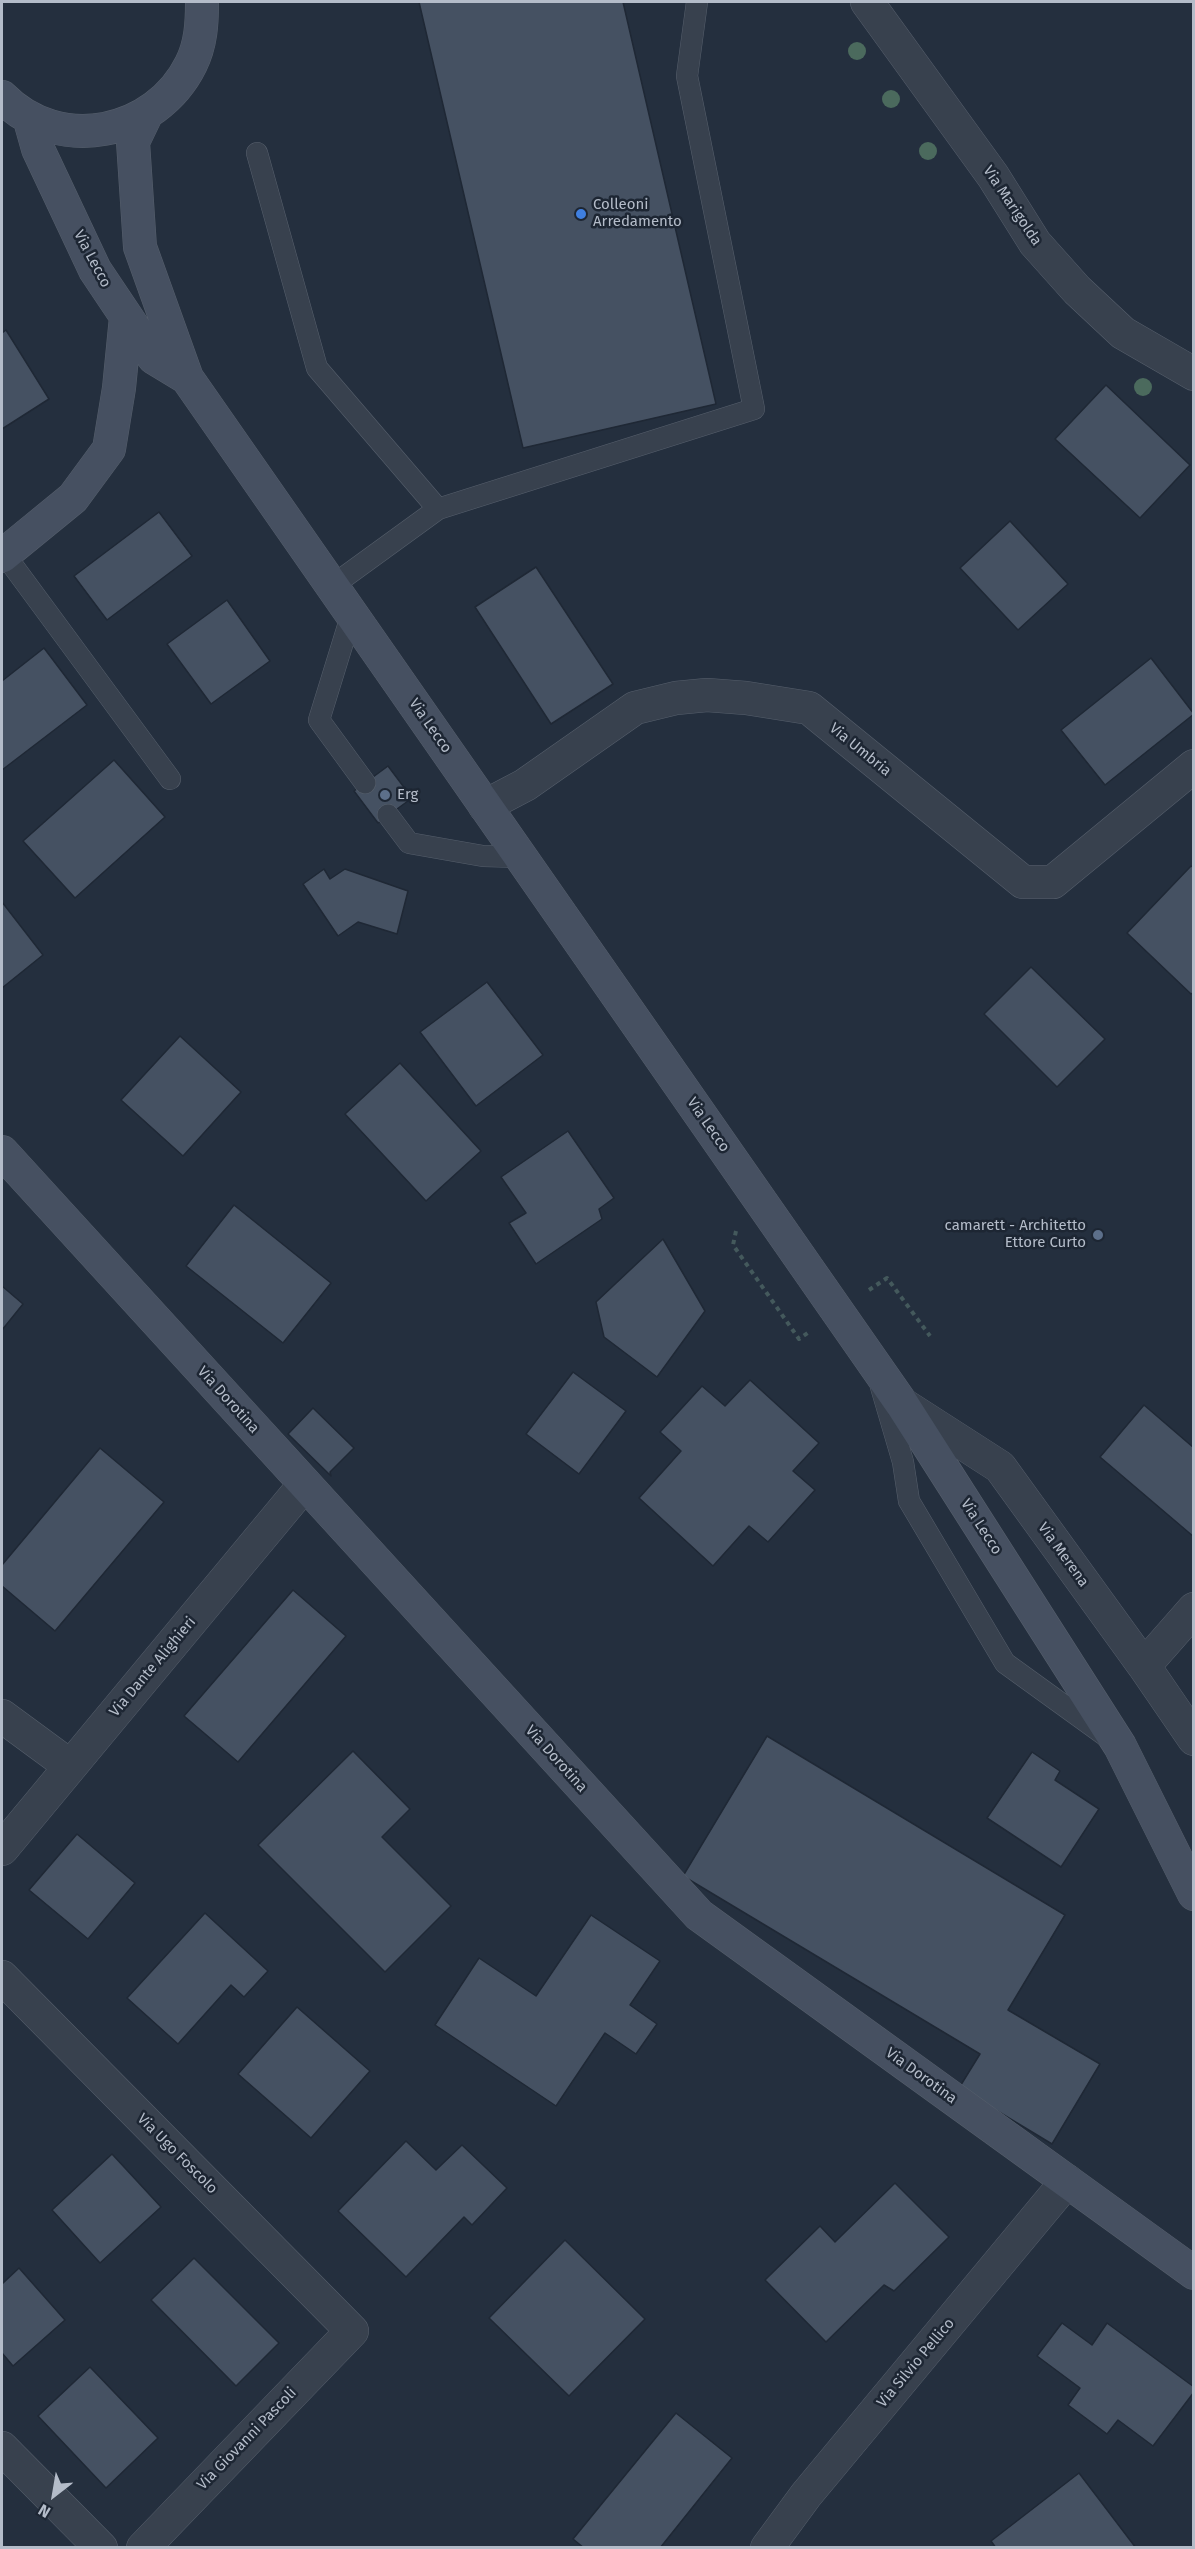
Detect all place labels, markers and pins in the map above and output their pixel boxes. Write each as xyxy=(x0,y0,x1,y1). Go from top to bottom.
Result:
place label: Colleoni Arredamento xyxy=(593,196,682,231)
marker: Colleoni Arredamento xyxy=(574,207,588,221)
place label: Erg xyxy=(397,786,418,804)
marker: Erg xyxy=(378,788,392,802)
place label: camarett - Architetto Ettore Curto xyxy=(945,1217,1086,1252)
marker: camarett - Architetto Ettore Curto xyxy=(1091,1228,1105,1242)

